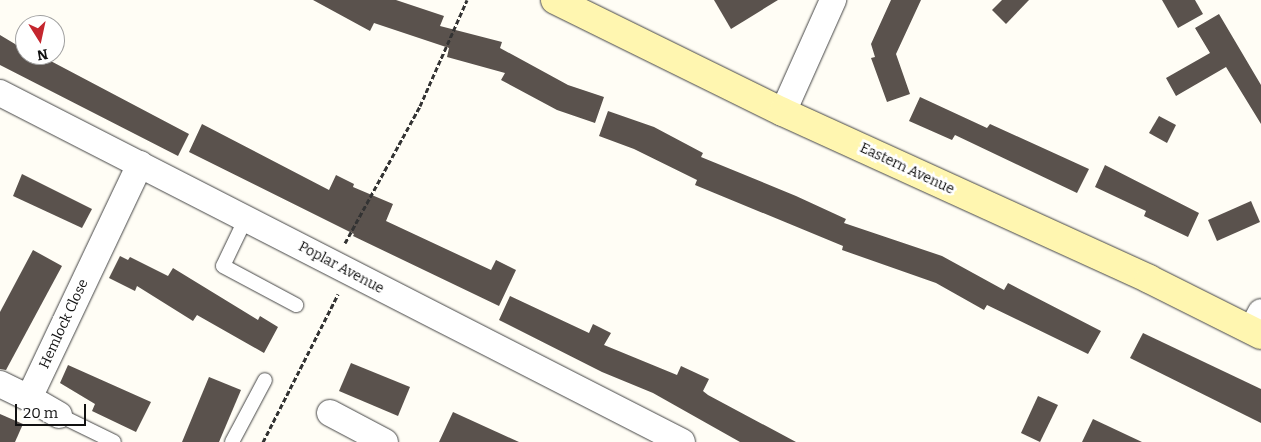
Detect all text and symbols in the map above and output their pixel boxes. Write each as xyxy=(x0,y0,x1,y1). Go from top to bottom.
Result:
north arrow xyxy=(15,15,65,65)
text: N xyxy=(36,45,49,64)
street label: Eastern Avenue xyxy=(857,140,957,198)
street label: Poplar Avenue xyxy=(295,238,387,298)
street label: Hemlock Close xyxy=(36,277,92,371)
scale bar xyxy=(18,394,89,426)
text: 20 m xyxy=(23,404,58,422)

